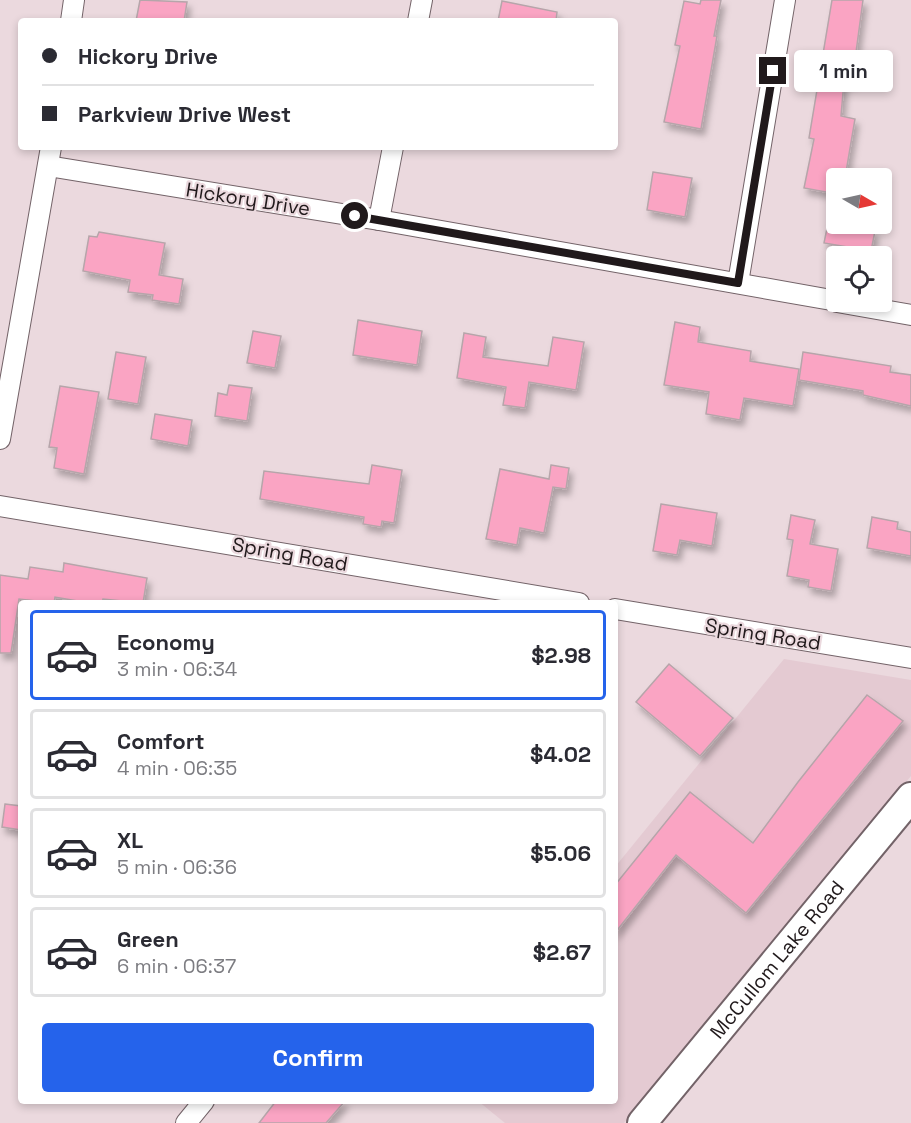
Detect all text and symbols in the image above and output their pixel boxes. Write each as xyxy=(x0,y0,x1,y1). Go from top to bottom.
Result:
text: Hickory Drive xyxy=(78,42,218,70)
callout: 1 min xyxy=(794,50,893,92)
route end xyxy=(759,57,786,84)
text: 1 min xyxy=(819,58,868,84)
text: Parkview Drive West xyxy=(78,100,291,128)
north arrow xyxy=(826,168,892,234)
map controls xyxy=(826,168,892,312)
street label: Hickory Drive xyxy=(184,176,312,222)
route start xyxy=(341,202,368,229)
button: locate xyxy=(826,246,892,312)
street label: Spring Road xyxy=(230,531,350,577)
street label: Spring Road xyxy=(703,612,823,656)
icon: car xyxy=(45,628,99,682)
text: Economy xyxy=(117,628,215,656)
text: $2.98 xyxy=(531,641,591,669)
text: 3 min · 06:34 xyxy=(117,656,237,682)
icon: car xyxy=(45,727,99,781)
text: Comfort xyxy=(117,727,205,755)
text: $4.02 xyxy=(530,740,591,768)
text: 4 min · 06:35 xyxy=(117,755,237,781)
icon: car xyxy=(45,826,99,880)
text: XL xyxy=(117,826,143,854)
text: $5.06 xyxy=(530,839,591,867)
text: 5 min · 06:36 xyxy=(117,854,237,880)
street label: McCullom Lake Road xyxy=(704,875,850,1044)
icon: car xyxy=(45,925,99,979)
text: Green xyxy=(117,925,179,953)
text: $2.67 xyxy=(533,938,591,966)
text: 6 min · 06:37 xyxy=(117,953,236,979)
button: Confirm xyxy=(42,1023,594,1092)

